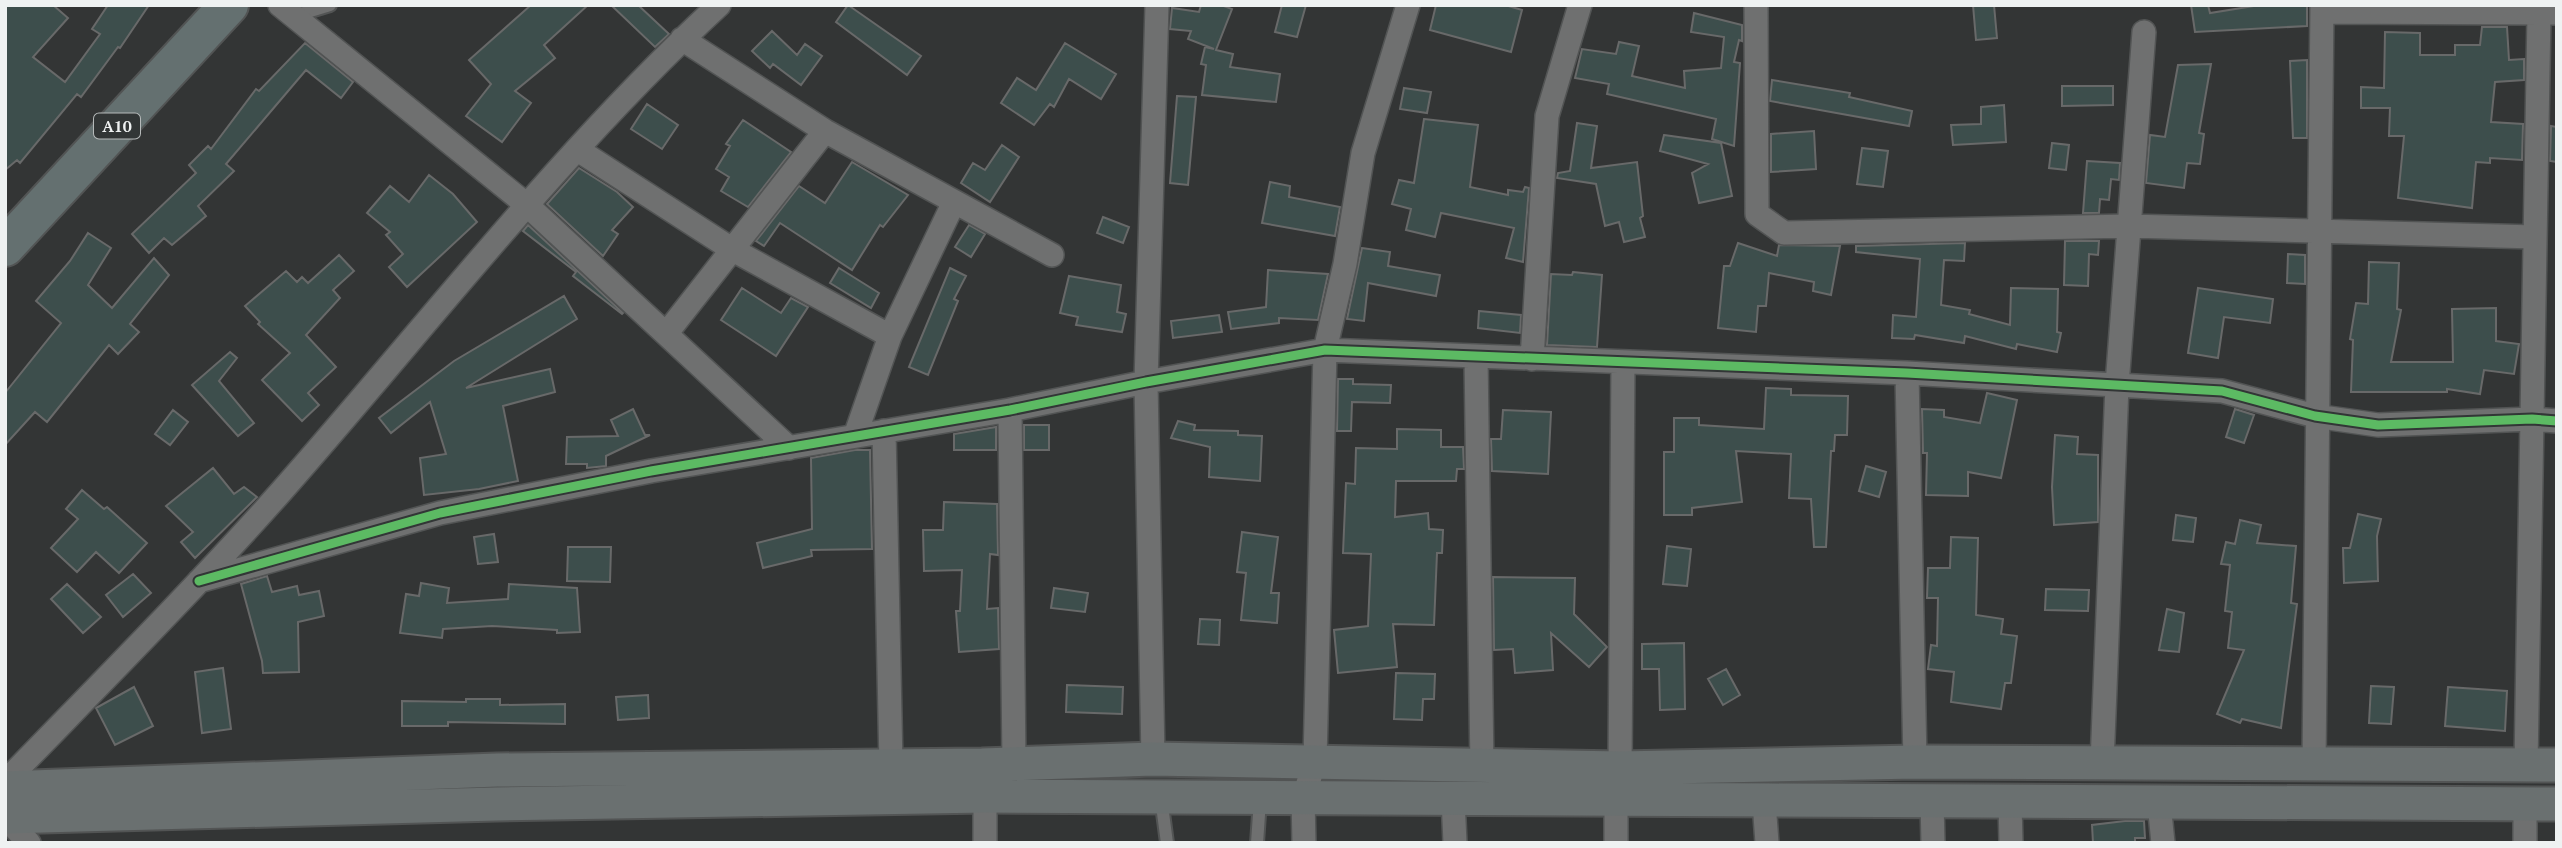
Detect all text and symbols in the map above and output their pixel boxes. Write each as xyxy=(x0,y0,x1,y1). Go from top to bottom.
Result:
road number: A10 xyxy=(94,114,140,138)

